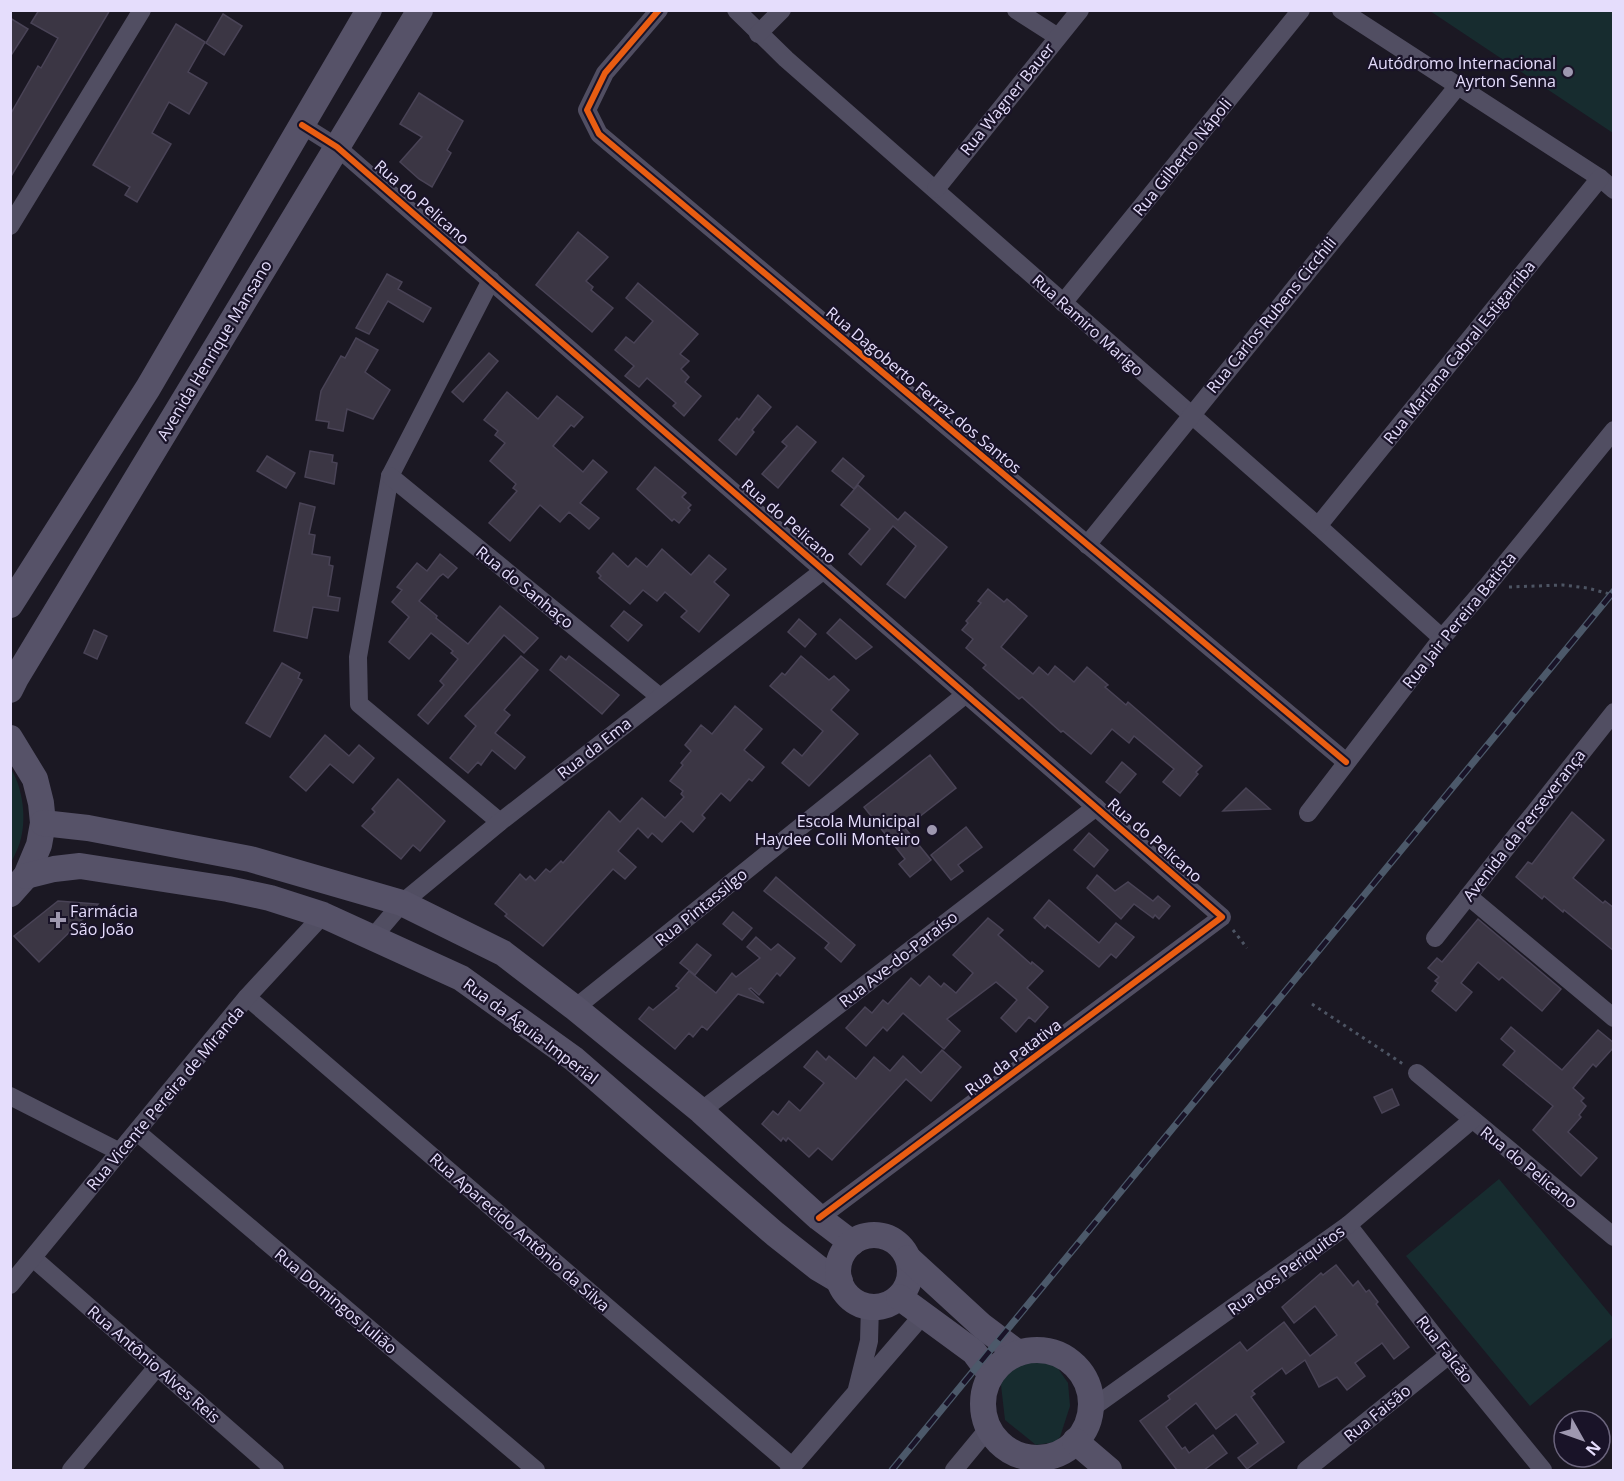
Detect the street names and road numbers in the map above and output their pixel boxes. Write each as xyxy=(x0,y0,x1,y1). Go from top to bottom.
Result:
street label: Rua Wagner Bauer xyxy=(955,38,1060,160)
street label: Rua Gilberto Nápoli xyxy=(1128,93,1236,221)
street label: Rua do Pelicano xyxy=(370,155,474,249)
street label: Rua Carlos Rubens Cicchili xyxy=(1201,232,1341,398)
street label: Avenida Henrique Mansano xyxy=(151,256,277,444)
street label: Rua Mariana Cabral Estigarriba xyxy=(1378,256,1540,448)
street label: Rua Ramiro Marigo xyxy=(1028,269,1148,381)
street label: Rua Dagoberto Ferraz dos Santos xyxy=(822,302,1026,478)
street label: Rua do Pelicano xyxy=(737,474,841,568)
street label: Rua do Sanhaço xyxy=(472,541,578,633)
street label: Rua Jair Pereira Batista xyxy=(1397,547,1521,693)
street label: Rua da Ema xyxy=(552,712,636,784)
street label: Avenida da Perseverança xyxy=(1458,744,1590,906)
street label: Rua do Pelicano xyxy=(1103,793,1207,887)
street label: Rua Pintassilgo xyxy=(650,863,752,951)
street label: Rua Ave-do-Paraíso xyxy=(834,906,962,1012)
street label: Rua da Águia-Imperial xyxy=(459,973,603,1089)
street label: Rua Vicente Pereira de Miranda xyxy=(81,1001,249,1195)
street label: Rua da Patativa xyxy=(960,1014,1066,1100)
street label: Rua do Pelicano xyxy=(1476,1121,1582,1213)
street label: Rua Aparecido Antônio da Silva xyxy=(425,1148,615,1316)
street label: Rua dos Periquitos xyxy=(1223,1220,1349,1320)
street label: Rua Domingos Julião xyxy=(270,1243,402,1359)
street label: Rua Antônio Alves Reis xyxy=(83,1300,225,1428)
street label: Rua Falcão xyxy=(1412,1311,1478,1387)
street label: Rua Faisão xyxy=(1339,1379,1415,1447)

